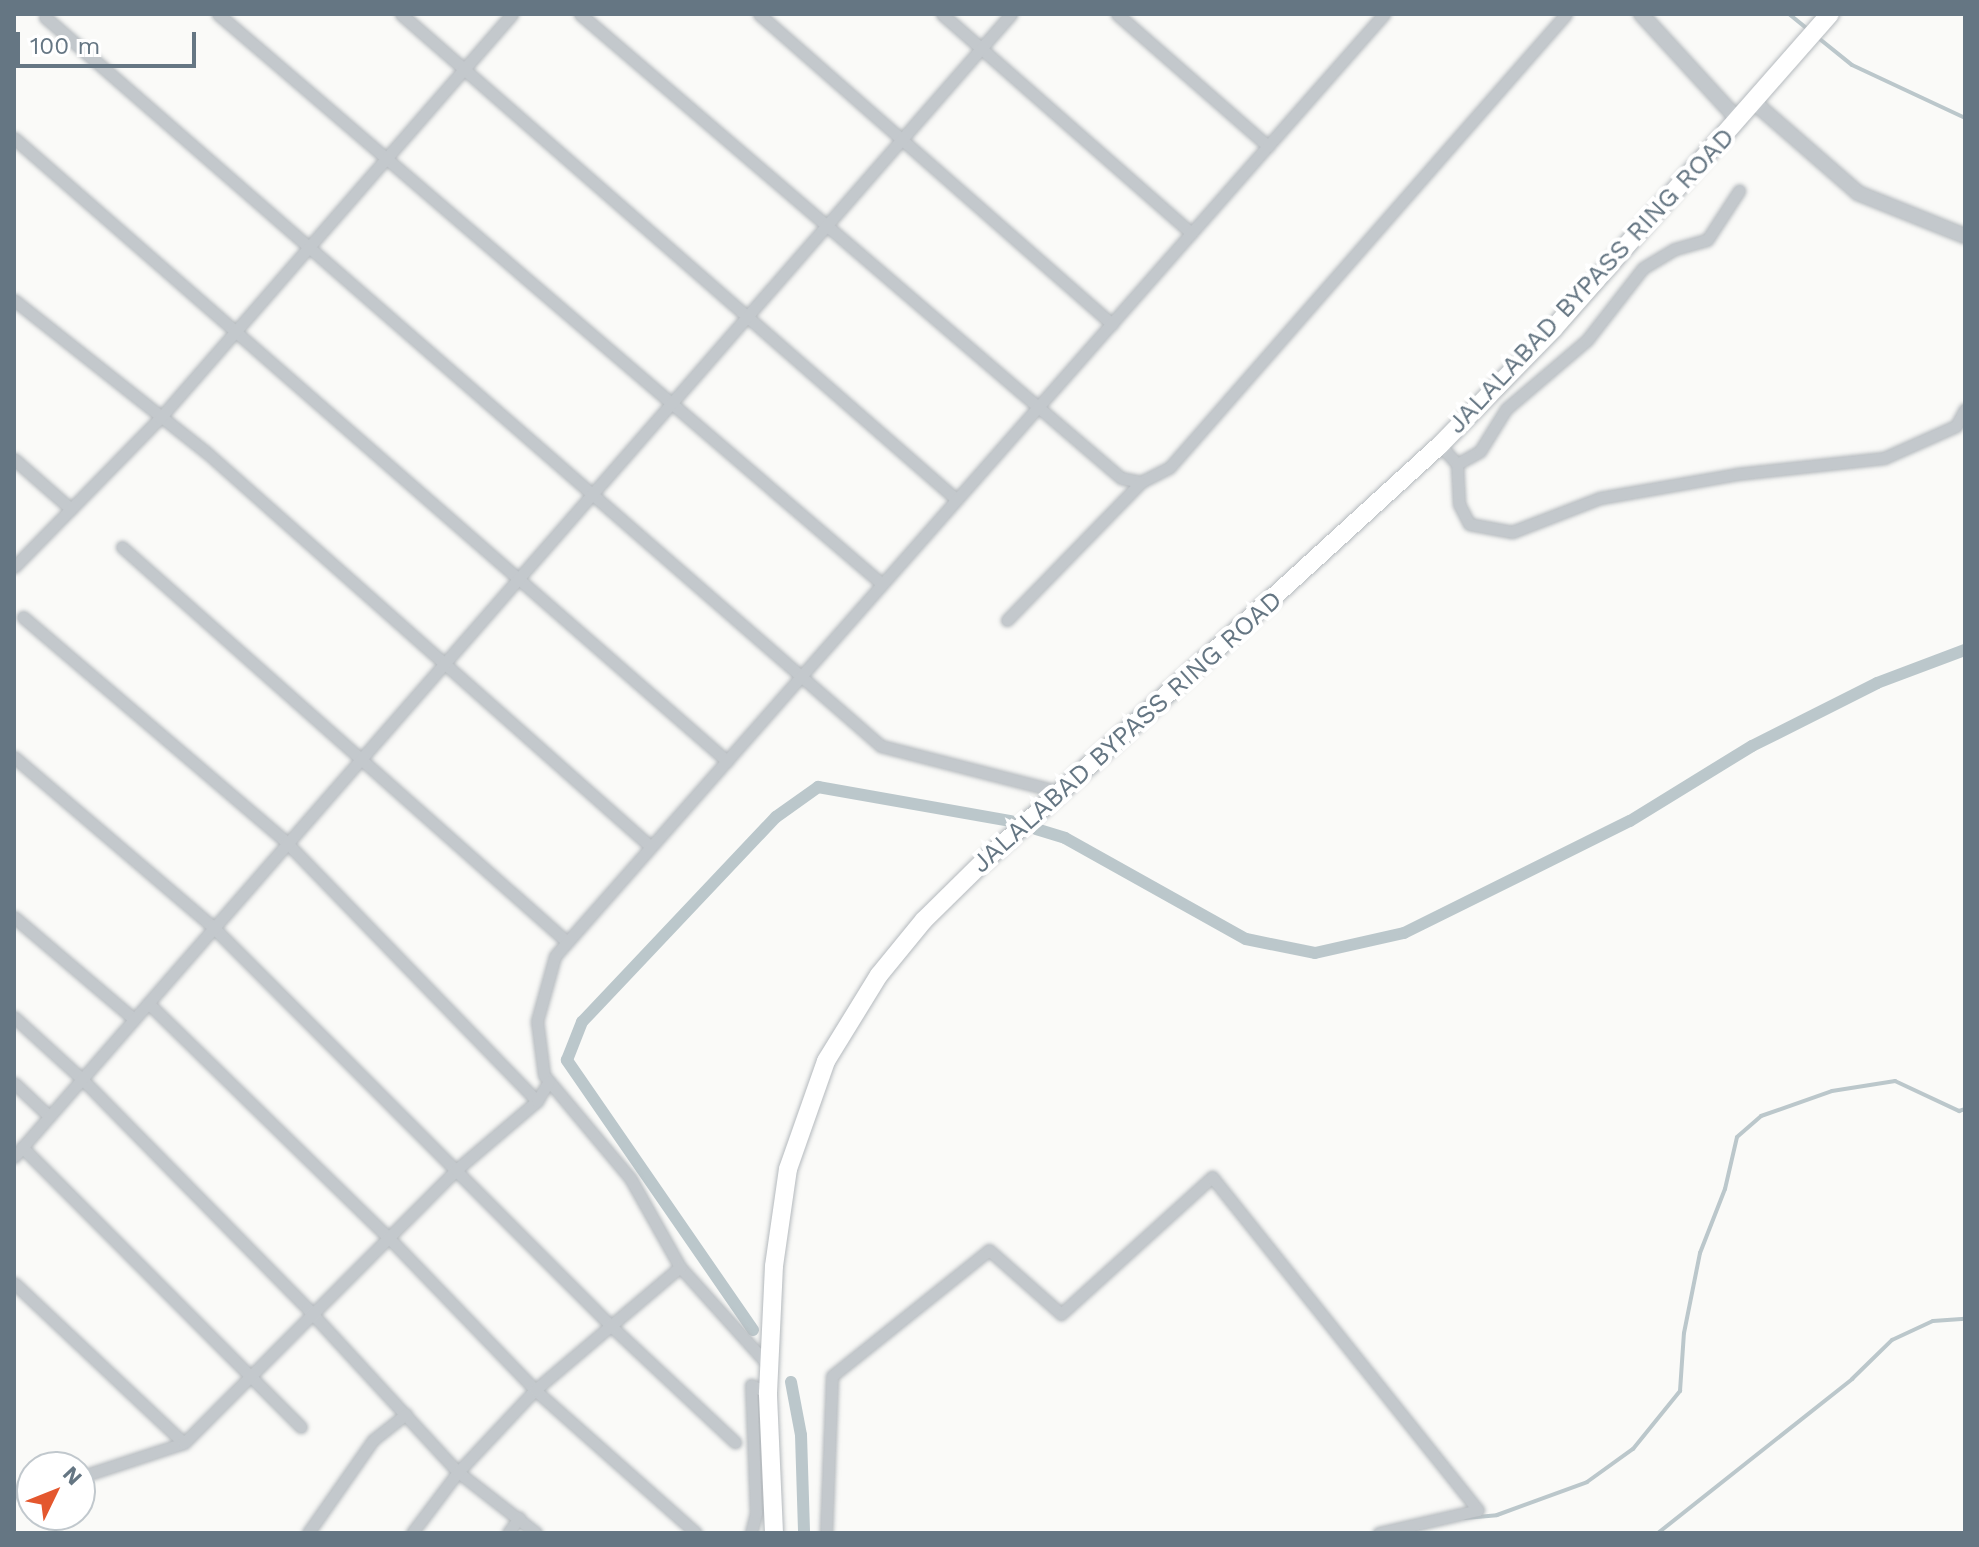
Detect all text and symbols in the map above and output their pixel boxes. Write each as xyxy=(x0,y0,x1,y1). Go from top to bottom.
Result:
scale bar xyxy=(20,16,200,66)
text: 100 m xyxy=(30,32,100,60)
street label: JALALABAD BYPASS RING ROAD xyxy=(1441,122,1741,440)
street label: JALALABAD BYPASS RING ROAD xyxy=(966,584,1288,880)
north arrow xyxy=(16,1451,96,1531)
text: N xyxy=(58,1461,87,1490)

